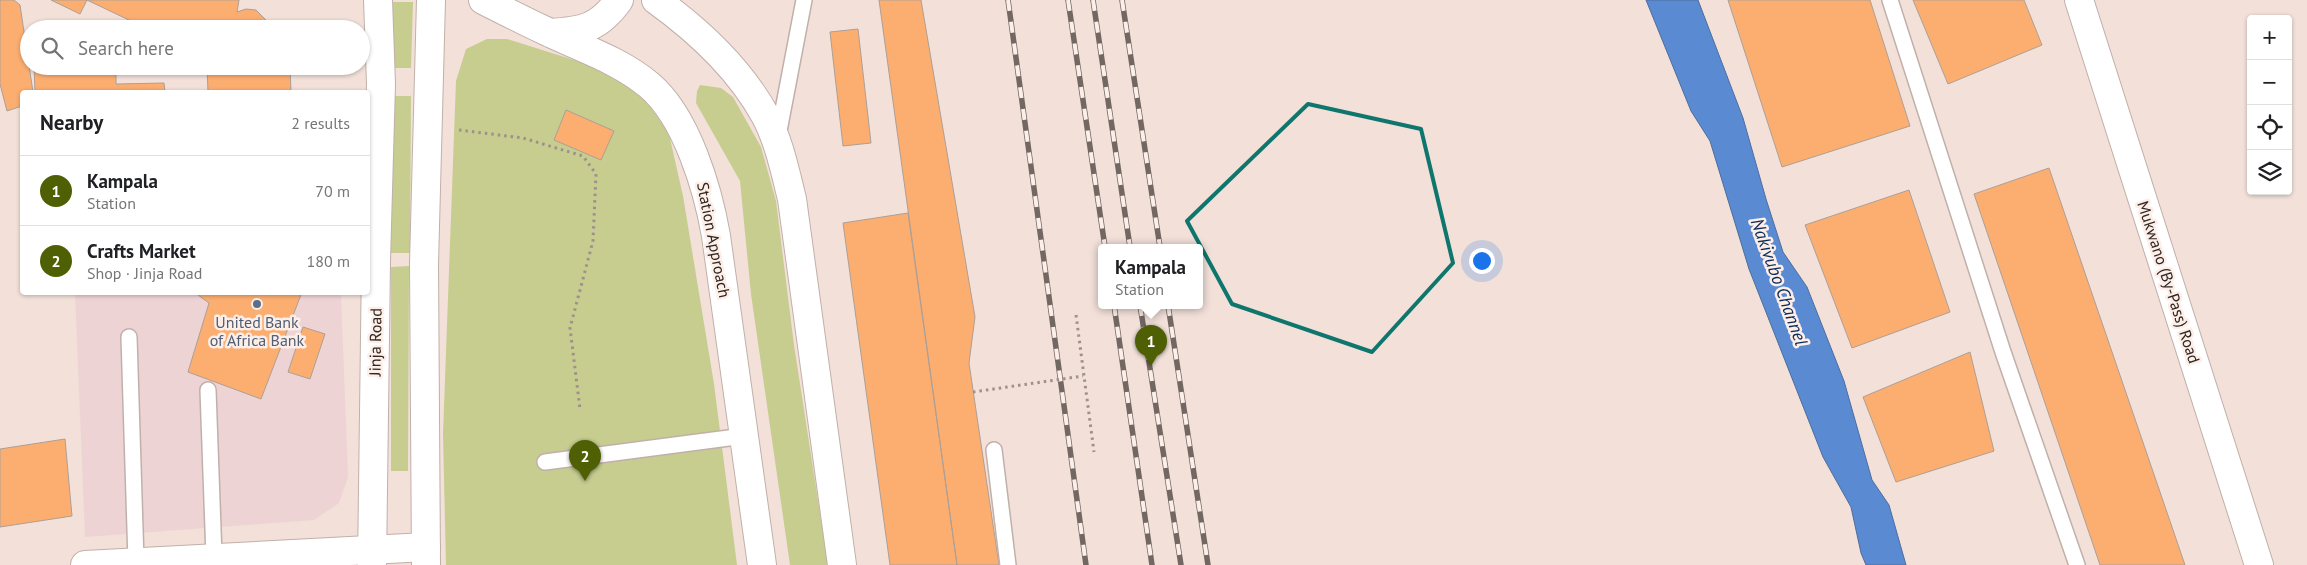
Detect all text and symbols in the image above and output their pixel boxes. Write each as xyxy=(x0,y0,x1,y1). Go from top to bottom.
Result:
map controls xyxy=(2247,15,2292,195)
button: + xyxy=(2247,15,2292,60)
search box xyxy=(20,20,370,75)
icon: search xyxy=(38,34,66,62)
text: Search here xyxy=(78,36,174,60)
button: − xyxy=(2247,60,2292,105)
button: locate xyxy=(2247,105,2292,150)
text: Nearby xyxy=(40,109,103,136)
text: 2 results xyxy=(291,113,350,133)
button: layers xyxy=(2247,150,2292,195)
text: Kampala xyxy=(87,169,158,193)
text: 1 xyxy=(51,181,61,201)
text: 70 m xyxy=(315,181,350,201)
street label: Station Approach xyxy=(693,181,735,299)
text: Station xyxy=(87,193,136,213)
street label: Mukwano (By-Pass) Road xyxy=(2133,198,2205,366)
water label: Nakivubo Channel xyxy=(1746,215,1813,349)
text: Crafts Market xyxy=(87,239,196,263)
popup xyxy=(1098,244,1203,309)
your location xyxy=(1469,248,1495,274)
text: 2 xyxy=(51,251,61,271)
text: 180 m xyxy=(307,251,350,271)
text: Kampala xyxy=(1115,255,1186,279)
text: Shop · Jinja Road xyxy=(87,263,202,283)
text: Station xyxy=(1115,279,1164,299)
marker: United Bank of Africa Bank xyxy=(251,298,263,310)
street label: Jinja Road xyxy=(364,308,386,377)
place label: United Bank of Africa Bank xyxy=(210,312,305,350)
pin: 1 xyxy=(1135,325,1167,366)
pin: 2 xyxy=(569,440,601,481)

